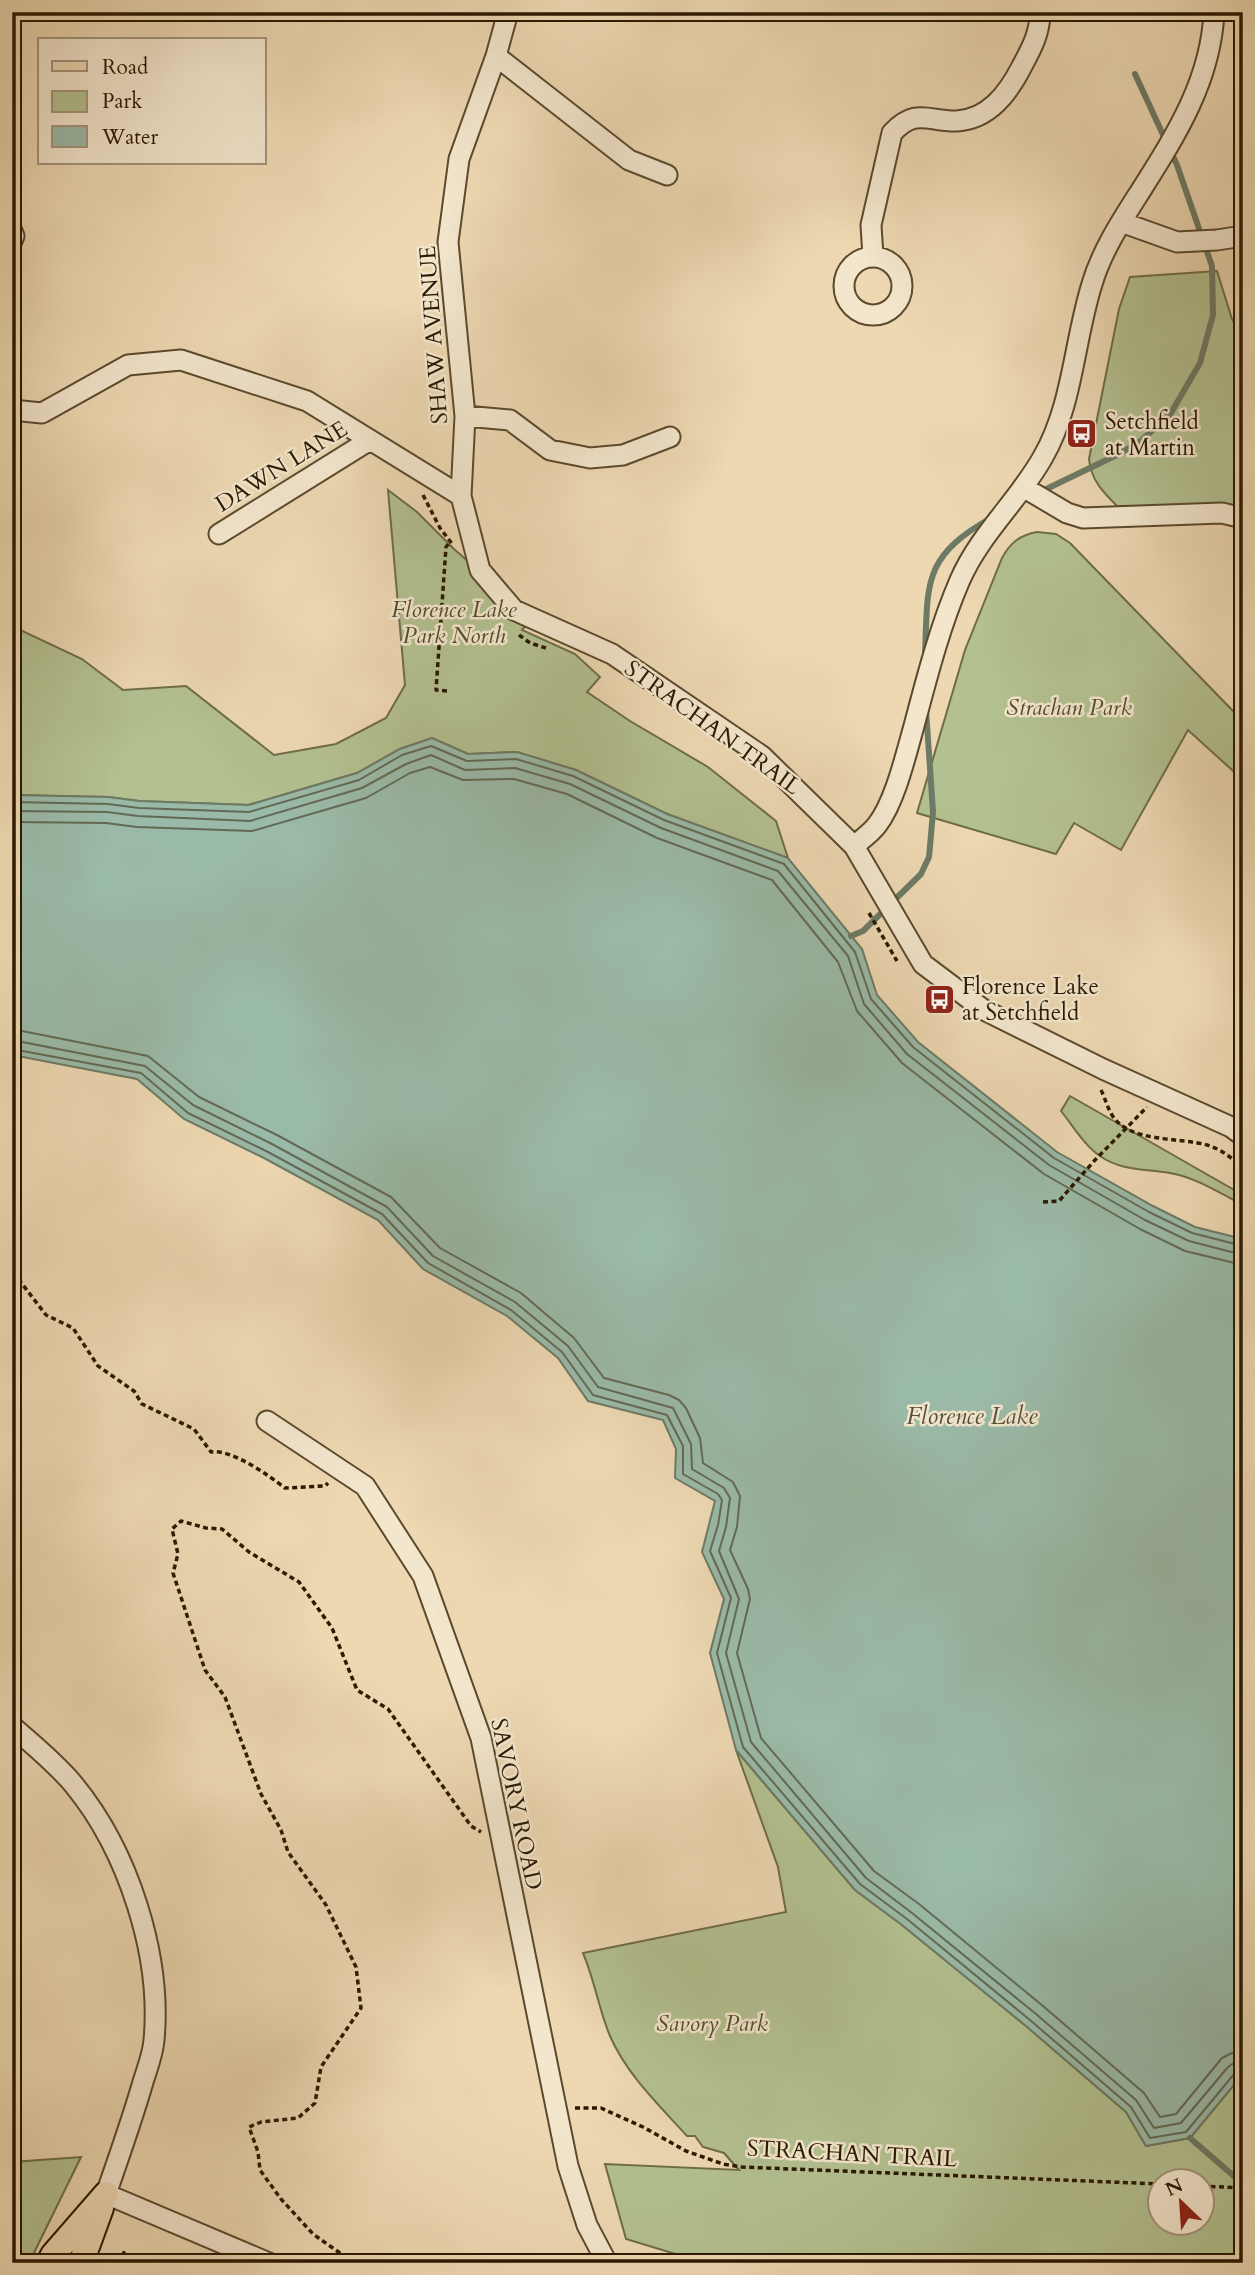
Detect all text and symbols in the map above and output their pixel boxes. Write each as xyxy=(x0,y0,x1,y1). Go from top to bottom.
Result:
legend xyxy=(38,38,266,164)
text: Road xyxy=(102,53,148,82)
text: Park xyxy=(102,87,143,116)
text: Water xyxy=(101,123,158,152)
street label: SHAW AVENUE xyxy=(412,245,455,425)
place label: Setchfield at Martin xyxy=(1105,406,1200,463)
street label: DAWN LANE xyxy=(209,413,353,519)
bus stop icon: Setchfield at Martin xyxy=(1065,417,1099,451)
park label: Florence Lake Park North xyxy=(391,594,517,651)
street label: STRACHAN TRAIL xyxy=(618,653,807,802)
park label: Strachan Park xyxy=(1006,692,1132,723)
place label: Florence Lake at Setchfield xyxy=(962,971,1099,1028)
bus stop icon: Florence Lake at Setchfield xyxy=(922,982,956,1016)
water label: Florence Lake xyxy=(907,1400,1038,1433)
street label: SAVORY ROAD xyxy=(483,1715,550,1893)
park label: Savory Park xyxy=(656,2008,768,2039)
street label: STRACHAN TRAIL xyxy=(746,2133,958,2174)
north arrow xyxy=(1146,2166,1216,2236)
text: N xyxy=(1161,2172,1188,2203)

